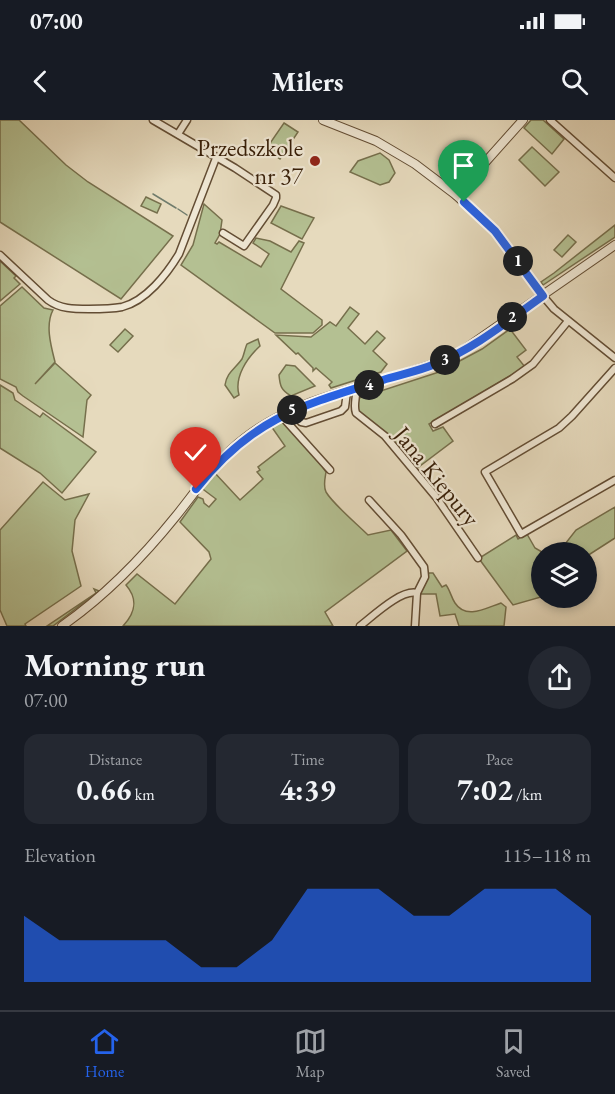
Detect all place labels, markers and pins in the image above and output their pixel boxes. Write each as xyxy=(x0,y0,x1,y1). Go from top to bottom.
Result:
place label: Przedszkole nr 37 xyxy=(197,132,303,191)
pin xyxy=(438,140,489,202)
marker: Przedszkole nr 37 xyxy=(308,154,322,168)
pin: 1 xyxy=(503,246,533,276)
pin: 2 xyxy=(497,302,527,332)
pin: 3 xyxy=(430,345,460,375)
pin: 4 xyxy=(354,370,384,400)
pin: 5 xyxy=(277,395,307,425)
pin xyxy=(170,427,221,489)

